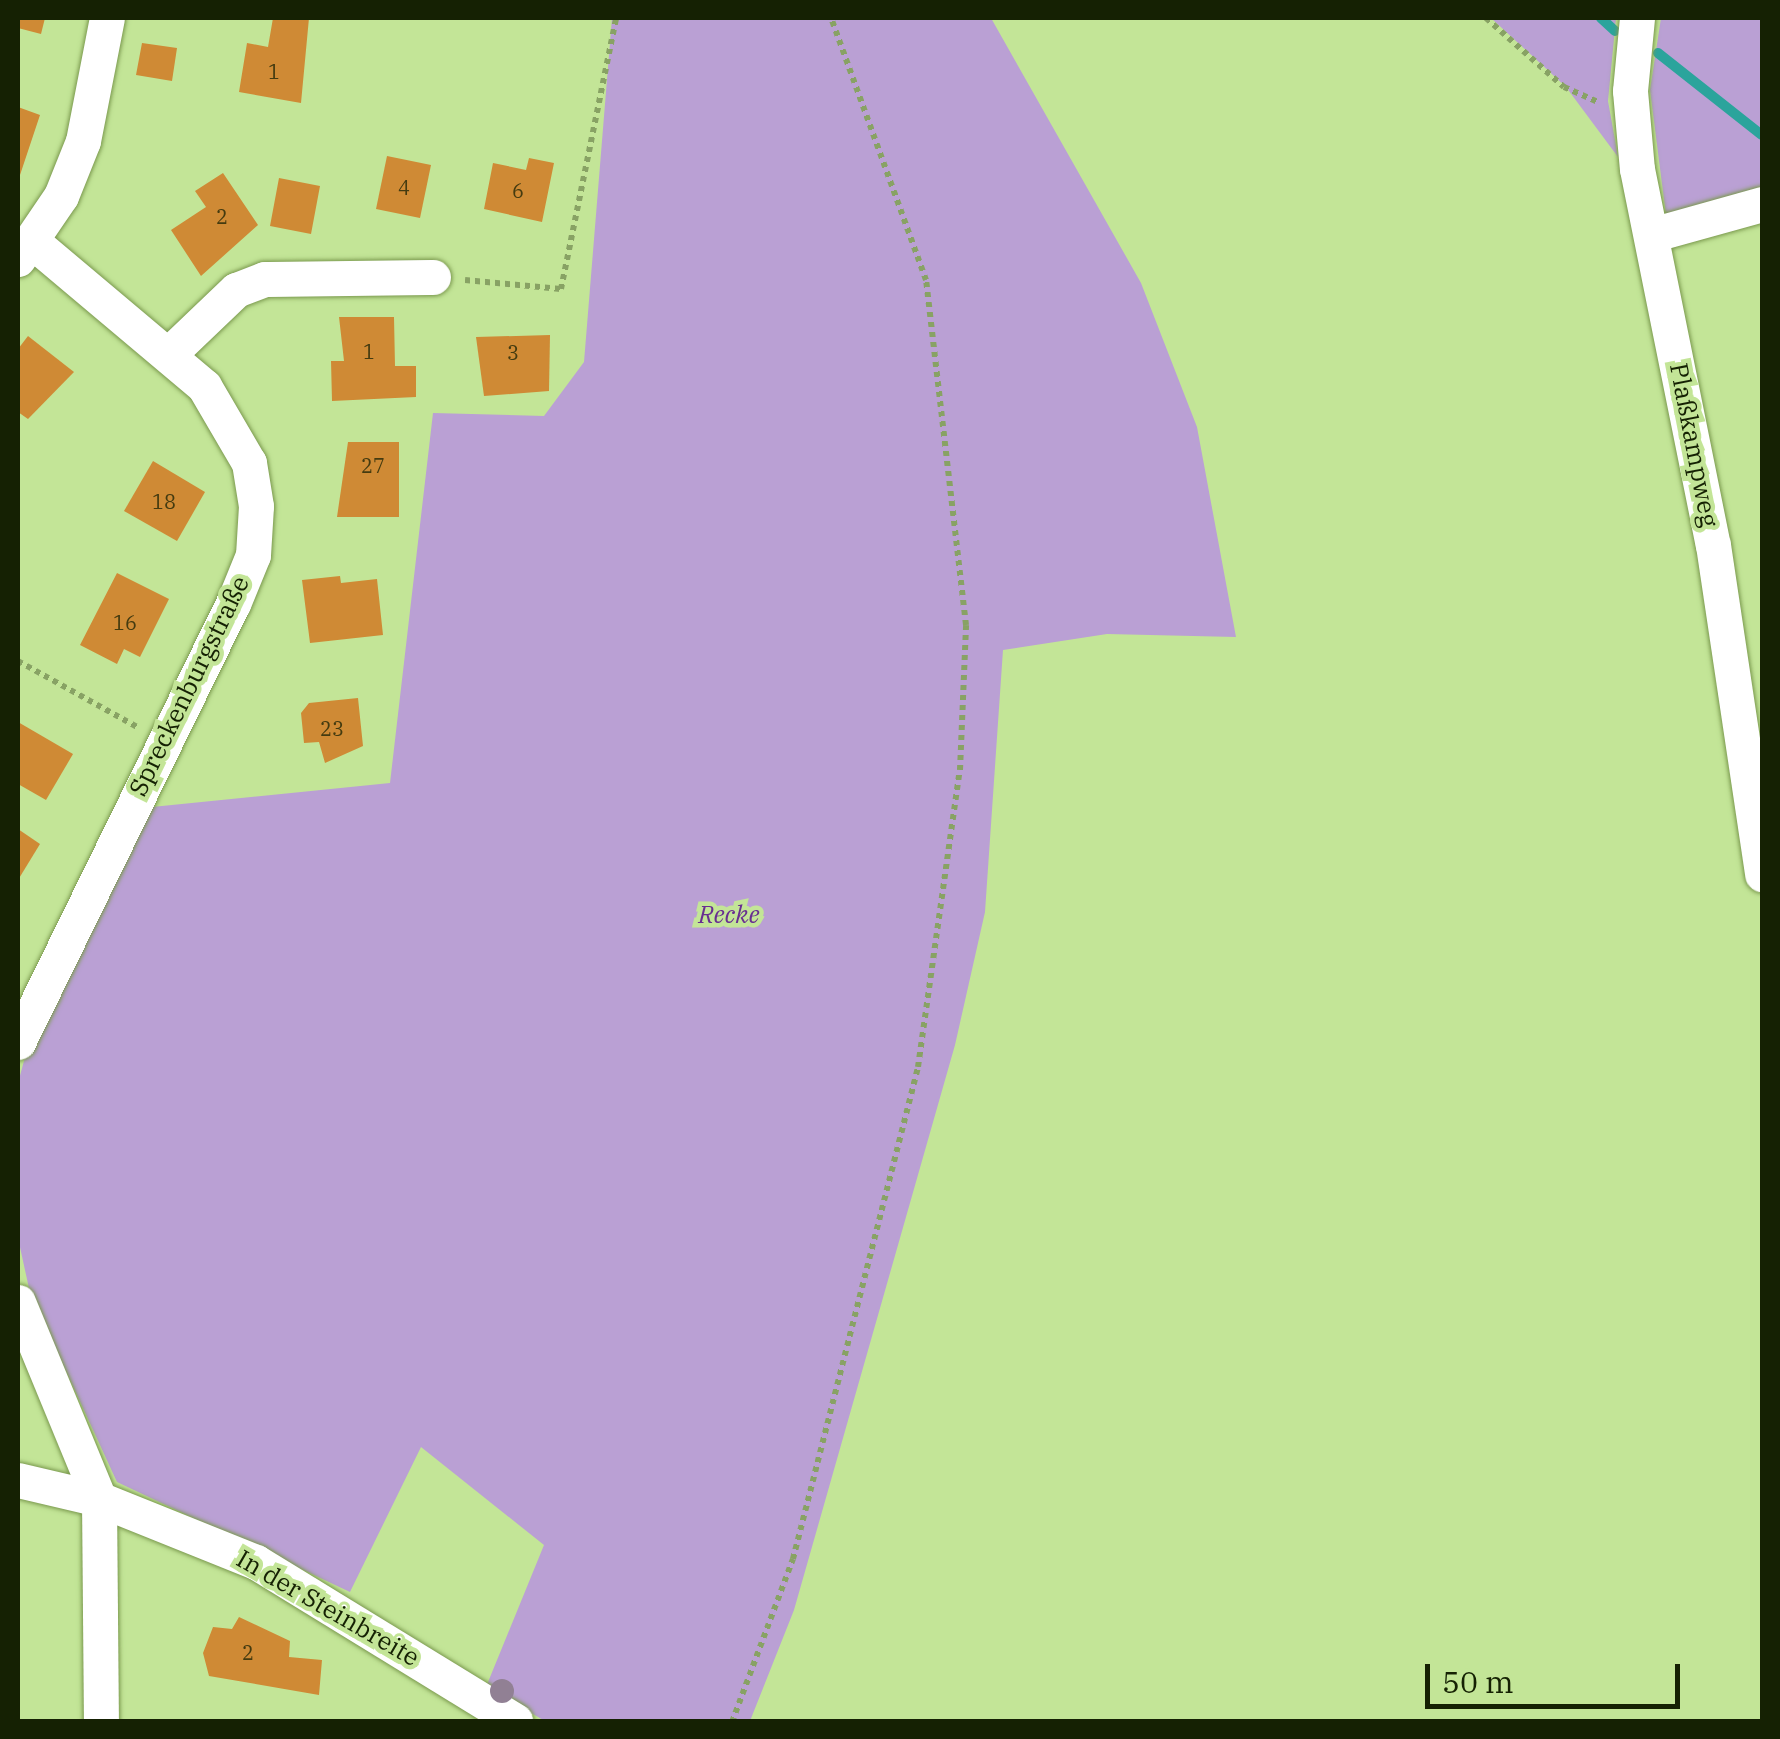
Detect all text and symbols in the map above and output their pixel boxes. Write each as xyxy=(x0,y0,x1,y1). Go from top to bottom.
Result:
house number: 1 xyxy=(268,59,280,83)
house number: 4 xyxy=(398,175,410,199)
house number: 6 xyxy=(512,178,524,202)
house number: 2 xyxy=(216,204,228,228)
house number: 1 xyxy=(363,339,375,363)
house number: 3 xyxy=(507,340,519,364)
street label: Plaßkampweg xyxy=(1663,360,1725,530)
house number: 27 xyxy=(361,453,385,477)
house number: 18 xyxy=(152,489,176,513)
street label: Spreckenburgstraße xyxy=(123,571,255,801)
house number: 16 xyxy=(113,610,137,634)
house number: 23 xyxy=(320,716,344,740)
park label: Recke xyxy=(698,899,760,929)
street label: In der Steinbreite xyxy=(231,1543,425,1673)
house number: 2 xyxy=(242,1640,254,1664)
scale bar xyxy=(1430,1644,1685,1706)
text: 50 m xyxy=(1442,1662,1514,1701)

